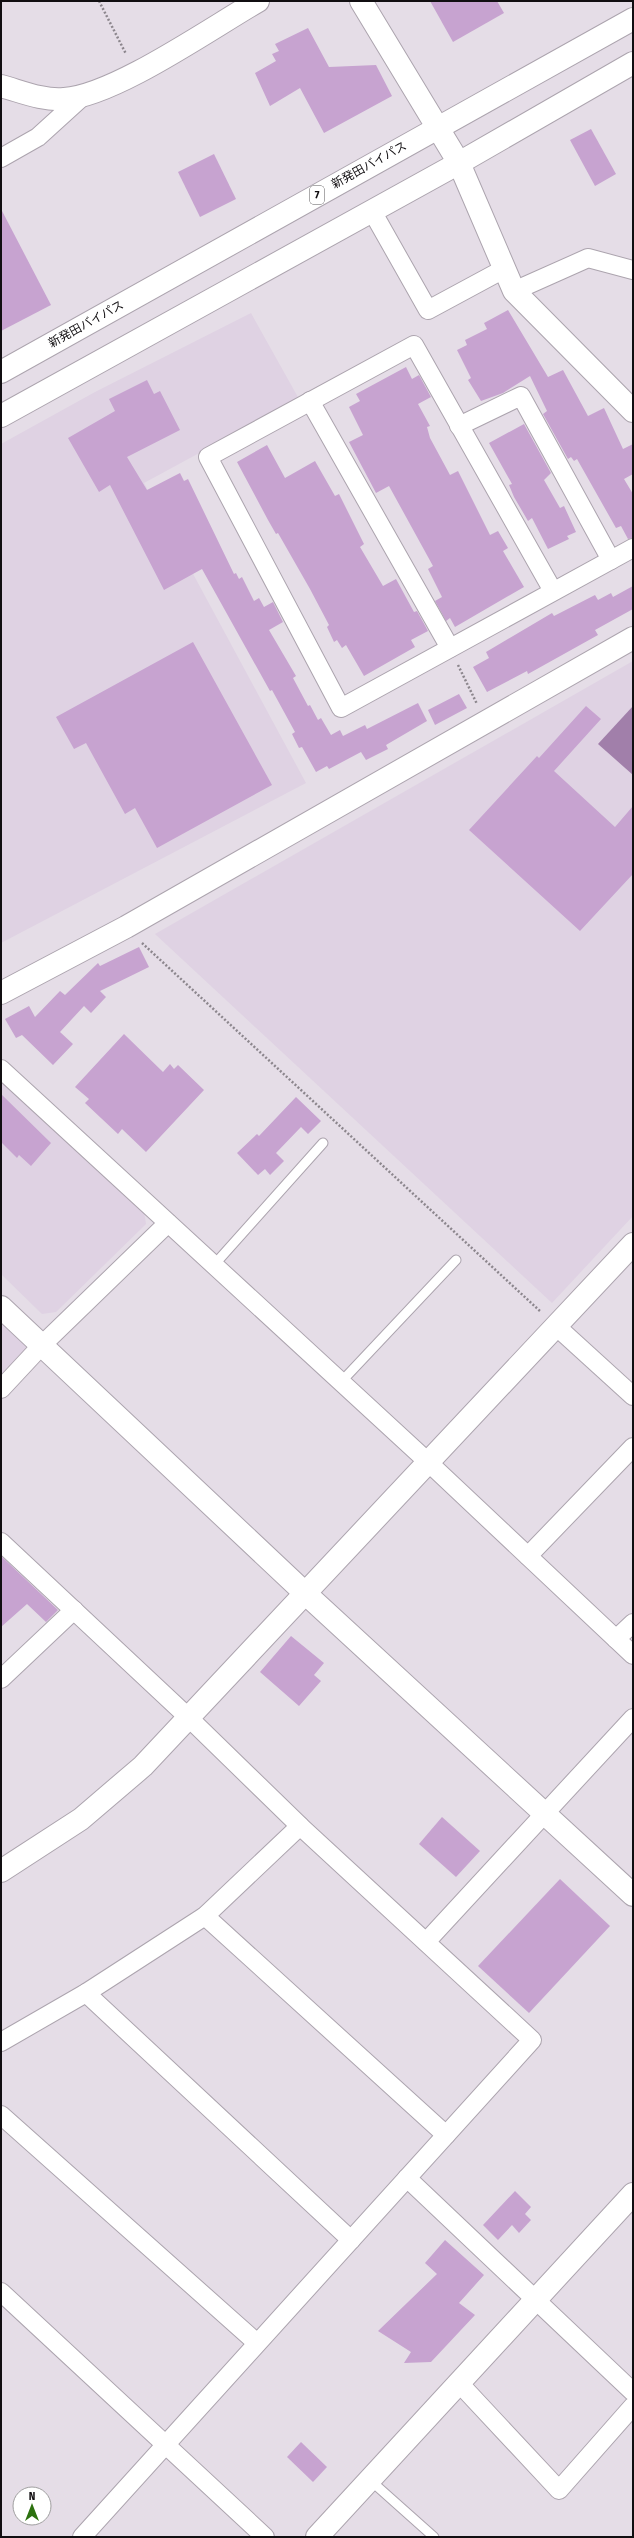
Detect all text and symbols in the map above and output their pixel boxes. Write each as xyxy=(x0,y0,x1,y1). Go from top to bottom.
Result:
street label: 新発田バイパス xyxy=(329,139,409,191)
road number: 7 xyxy=(310,186,324,204)
street label: 新発田バイパス xyxy=(46,298,126,350)
north arrow xyxy=(12,2486,52,2526)
text: N xyxy=(29,2490,35,2503)

